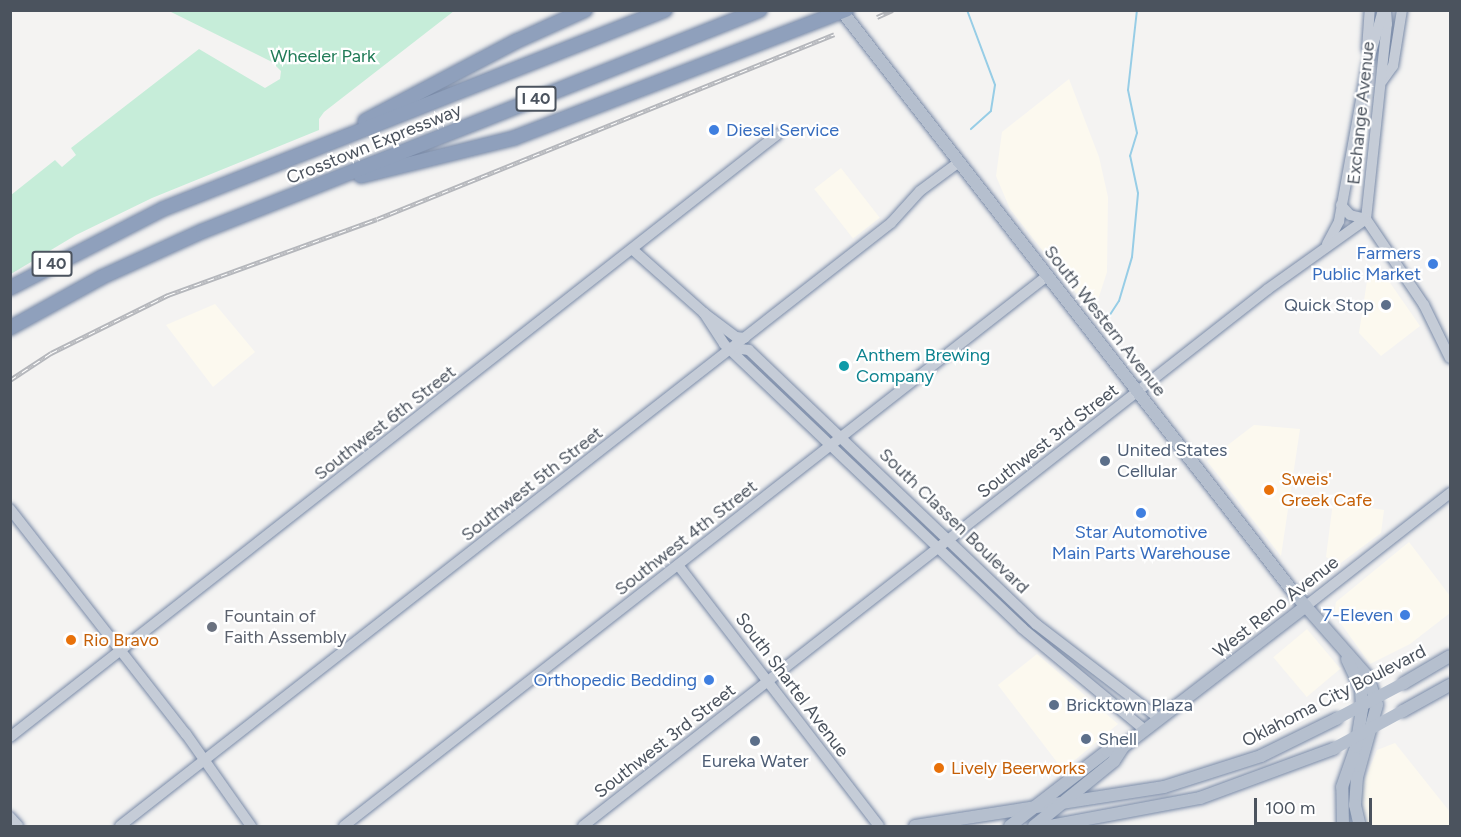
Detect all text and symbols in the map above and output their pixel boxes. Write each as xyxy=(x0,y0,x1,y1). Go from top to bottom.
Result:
street label: Exchange Avenue xyxy=(1343,40,1379,186)
park label: Wheeler Park xyxy=(270,45,376,67)
road number: I 40 xyxy=(515,86,557,112)
street label: Crosstown Expressway xyxy=(283,99,465,189)
place label: Diesel Service xyxy=(726,119,839,141)
marker: Diesel Service xyxy=(707,123,721,137)
street label: South Western Avenue xyxy=(1039,241,1171,401)
place label: Farmers Public Market xyxy=(1312,243,1421,286)
road number: I 40 xyxy=(31,251,73,277)
marker: Farmers Public Market xyxy=(1426,257,1440,271)
place label: Quick Stop xyxy=(1284,294,1374,316)
marker: Quick Stop xyxy=(1379,298,1393,312)
place label: Anthem Brewing Company xyxy=(856,345,990,388)
marker: Anthem Brewing Company xyxy=(837,359,851,373)
street label: Southwest 6th Street xyxy=(310,361,460,485)
street label: Southwest 3rd Street xyxy=(973,379,1123,503)
street label: Southwest 5th Street xyxy=(457,422,607,546)
place label: United States Cellular xyxy=(1117,440,1227,482)
street label: South Classen Boulevard xyxy=(875,444,1033,598)
marker: United States Cellular xyxy=(1098,454,1112,468)
place label: Sweis' Greek Cafe xyxy=(1281,469,1372,512)
street label: Southwest 4th Street xyxy=(611,476,761,600)
marker: Sweis' Greek Cafe xyxy=(1262,483,1276,497)
marker: Star Automotive Main Parts Warehouse xyxy=(1134,506,1148,520)
place label: Star Automotive Main Parts Warehouse xyxy=(1052,522,1230,564)
street label: West Reno Avenue xyxy=(1209,551,1343,663)
place label: 7-Eleven xyxy=(1323,604,1393,626)
place label: Fountain of Faith Assembly xyxy=(224,606,346,648)
marker: 7-Eleven xyxy=(1398,608,1412,622)
street label: South Shartel Avenue xyxy=(731,609,853,761)
marker: Fountain of Faith Assembly xyxy=(205,620,219,634)
place label: Rio Bravo xyxy=(83,629,159,651)
marker: Rio Bravo xyxy=(64,633,78,647)
street label: Oklahoma City Boulevard xyxy=(1239,640,1429,752)
place label: Orthopedic Bedding xyxy=(534,669,697,691)
marker: Orthopedic Bedding xyxy=(702,673,716,687)
street label: Southwest 3rd Street xyxy=(590,679,740,803)
place label: Bricktown Plaza xyxy=(1066,694,1193,716)
marker: Bricktown Plaza xyxy=(1047,698,1061,712)
place label: Shell xyxy=(1098,728,1137,750)
marker: Shell xyxy=(1079,732,1093,746)
marker: Eureka Water xyxy=(748,734,762,748)
place label: Eureka Water xyxy=(701,750,809,772)
place label: Lively Beerworks xyxy=(951,757,1086,779)
marker: Lively Beerworks xyxy=(932,761,946,775)
scale bar xyxy=(1257,786,1376,824)
text: 100 m xyxy=(1265,797,1315,819)

